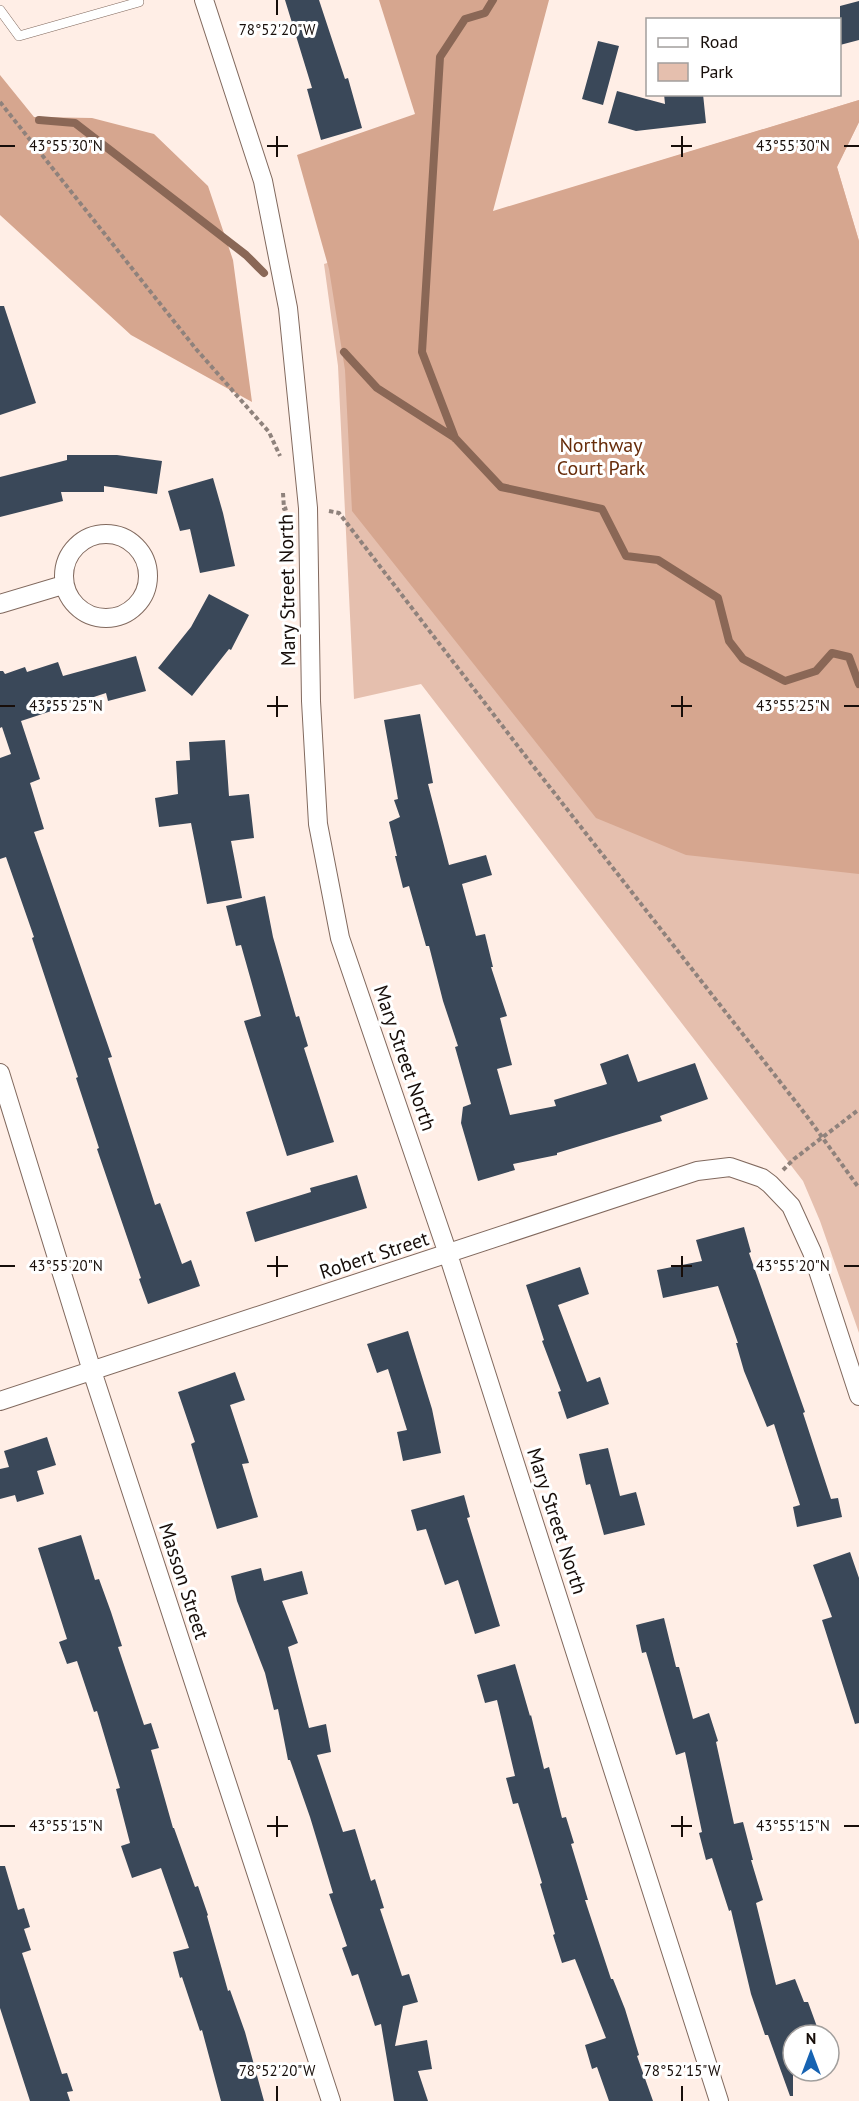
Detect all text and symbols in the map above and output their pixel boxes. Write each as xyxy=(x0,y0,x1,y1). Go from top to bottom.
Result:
legend xyxy=(646,18,841,96)
text: 78°52'20"W xyxy=(239,20,316,39)
text: Road xyxy=(700,30,738,53)
text: Park xyxy=(700,60,733,83)
text: 43°55'30"N xyxy=(29,136,103,155)
text: 43°55'30"N xyxy=(756,136,830,155)
park label: Northway Court Park xyxy=(557,432,646,481)
street label: Mary Street North xyxy=(273,514,301,666)
text: 43°55'25"N xyxy=(29,696,103,715)
text: 43°55'25"N xyxy=(756,696,830,715)
street label: Mary Street North xyxy=(368,982,442,1134)
street label: Robert Street xyxy=(316,1225,432,1285)
text: 43°55'20"N xyxy=(29,1256,103,1275)
text: 43°55'20"N xyxy=(756,1256,830,1275)
street label: Mary Street North xyxy=(521,1445,593,1597)
street label: Masson Street xyxy=(153,1520,215,1643)
text: 43°55'15"N xyxy=(29,1816,103,1835)
text: 43°55'15"N xyxy=(756,1816,830,1835)
north arrow xyxy=(781,2023,841,2083)
text: N xyxy=(806,2028,816,2048)
text: 78°52'20"W xyxy=(239,2061,316,2080)
text: 78°52'15"W xyxy=(644,2061,721,2080)

